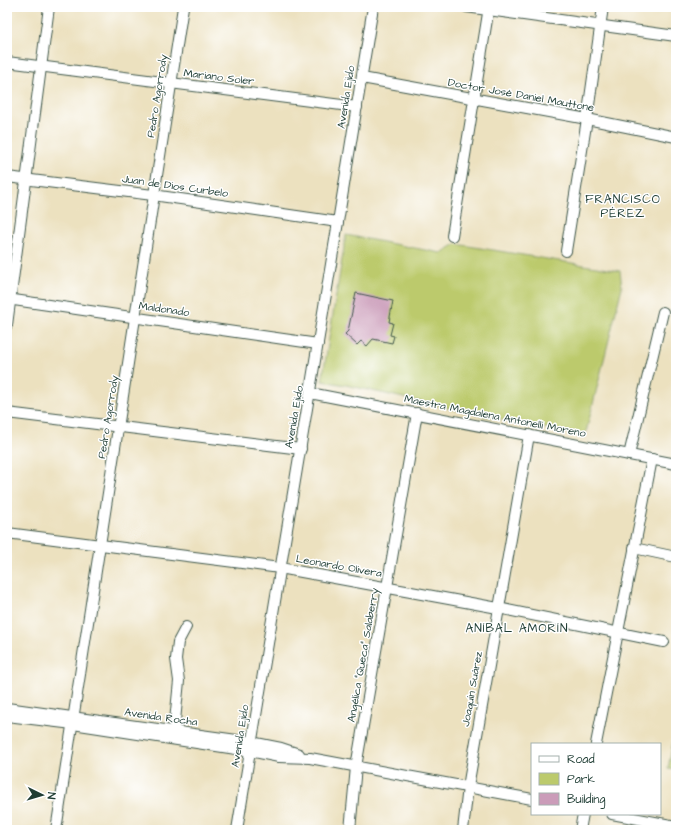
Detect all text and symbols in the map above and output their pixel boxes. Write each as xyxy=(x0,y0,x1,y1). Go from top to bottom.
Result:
street label: Pedro Agorrody xyxy=(143,53,172,139)
street label: Avenida Ejido xyxy=(334,64,358,130)
street label: Mariano Soler xyxy=(183,65,255,89)
street label: Doctor José Daniel Mauttone xyxy=(447,75,595,115)
street label: Juan de Dios Curbelo xyxy=(121,171,230,201)
district label: FRANCISCO PÉREZ xyxy=(585,191,661,222)
street label: Maldonado xyxy=(138,298,191,320)
street label: Pedro Agorrody xyxy=(94,374,123,460)
street label: Avenida Ejido xyxy=(281,384,307,450)
street label: Maestra Magdalena Antonelli Moreno xyxy=(403,391,588,442)
street label: Leonardo Olivera xyxy=(295,551,384,581)
street label: Angélica "Queca" Salaberry xyxy=(344,587,383,724)
district label: ANÍBAL AMORÍN xyxy=(466,620,568,637)
street label: Joaquín Suárez xyxy=(458,650,486,728)
street label: Avenida Ejido xyxy=(228,703,252,769)
street label: Avenida Rocha xyxy=(124,704,199,730)
legend xyxy=(531,743,661,815)
text: Road xyxy=(567,751,595,768)
text: Park xyxy=(567,771,595,788)
north arrow xyxy=(22,775,62,815)
text: Building xyxy=(567,791,605,809)
text: N xyxy=(44,792,59,800)

